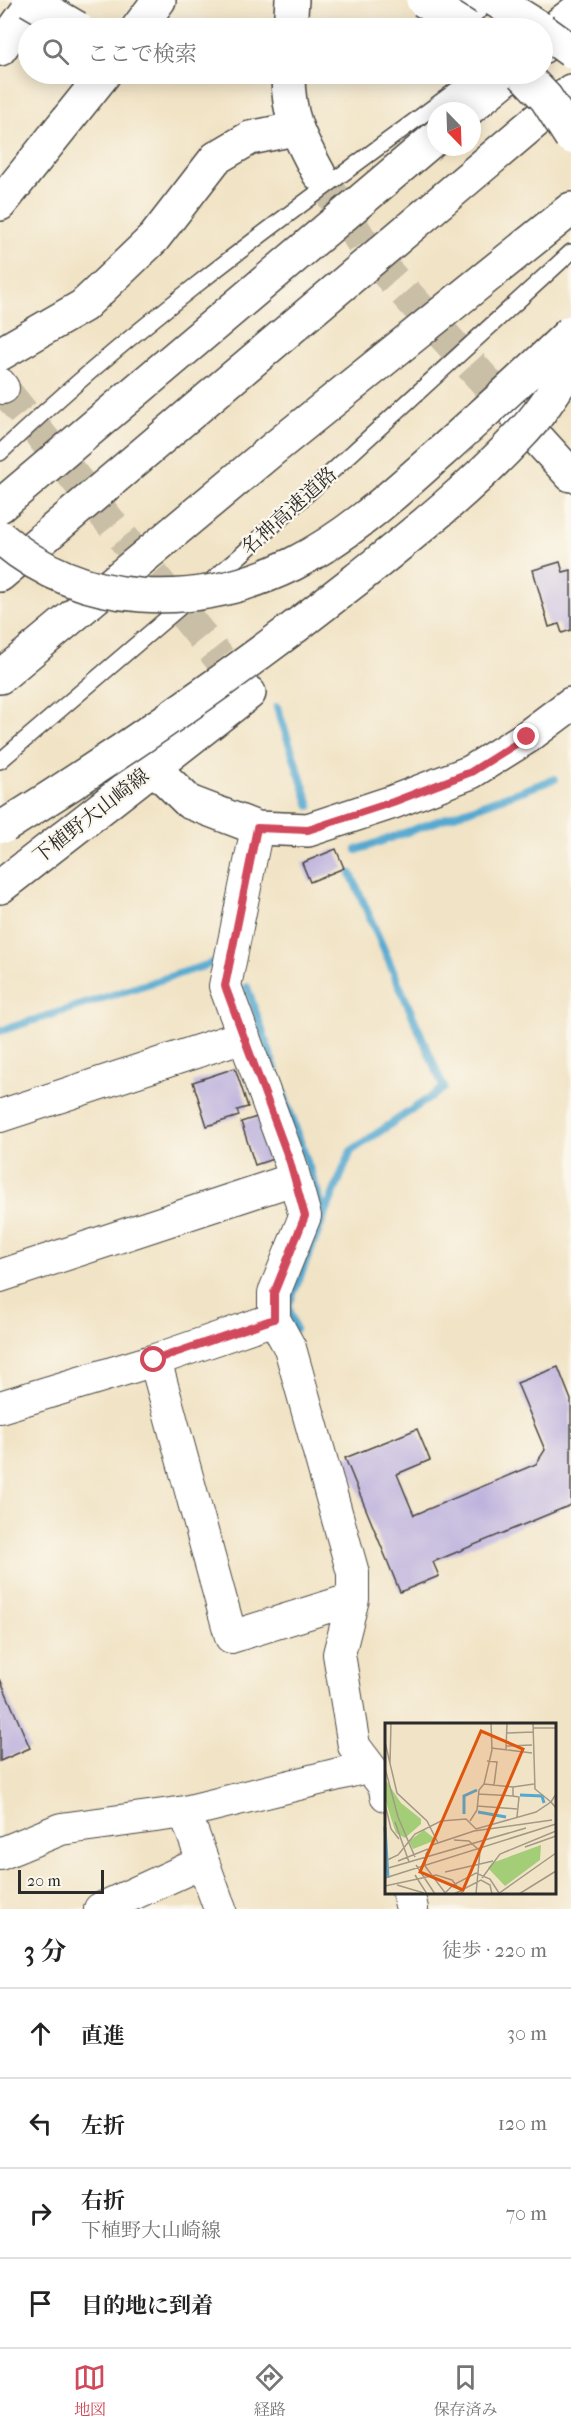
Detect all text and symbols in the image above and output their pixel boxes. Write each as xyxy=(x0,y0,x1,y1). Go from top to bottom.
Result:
search box xyxy=(18,18,553,84)
icon: search xyxy=(39,35,72,68)
text: ここで検索 xyxy=(87,41,197,67)
north arrow xyxy=(427,102,481,156)
street label: 名神高速道路 xyxy=(237,462,341,560)
route end xyxy=(513,723,539,749)
street label: 下植野大山崎線 xyxy=(29,764,153,868)
route start xyxy=(140,1346,166,1372)
inset map xyxy=(385,1723,556,1894)
scale bar xyxy=(18,1867,104,1894)
text: 20 m xyxy=(27,1871,61,1890)
text: 3 分 xyxy=(24,1936,66,1967)
text: 徒歩 · 220 m xyxy=(442,1939,547,1962)
icon: ahead xyxy=(24,2017,57,2050)
text: 30 m xyxy=(507,2022,547,2045)
text: 直進 xyxy=(81,2023,125,2049)
icon: left xyxy=(24,2107,57,2140)
text: 120 m xyxy=(498,2112,547,2135)
text: 左折 xyxy=(81,2113,125,2139)
text: 右折 xyxy=(81,2188,125,2214)
icon: right xyxy=(24,2197,57,2230)
text: 70 m xyxy=(505,2202,547,2225)
text: 下植野大山崎線 xyxy=(81,2219,221,2242)
icon: arrive xyxy=(24,2287,57,2320)
text: 目的地に到着 xyxy=(81,2293,213,2319)
tab: 地図 xyxy=(73,2361,106,2420)
tab: 経路 xyxy=(253,2361,286,2420)
tab: 保存済み xyxy=(433,2361,497,2420)

